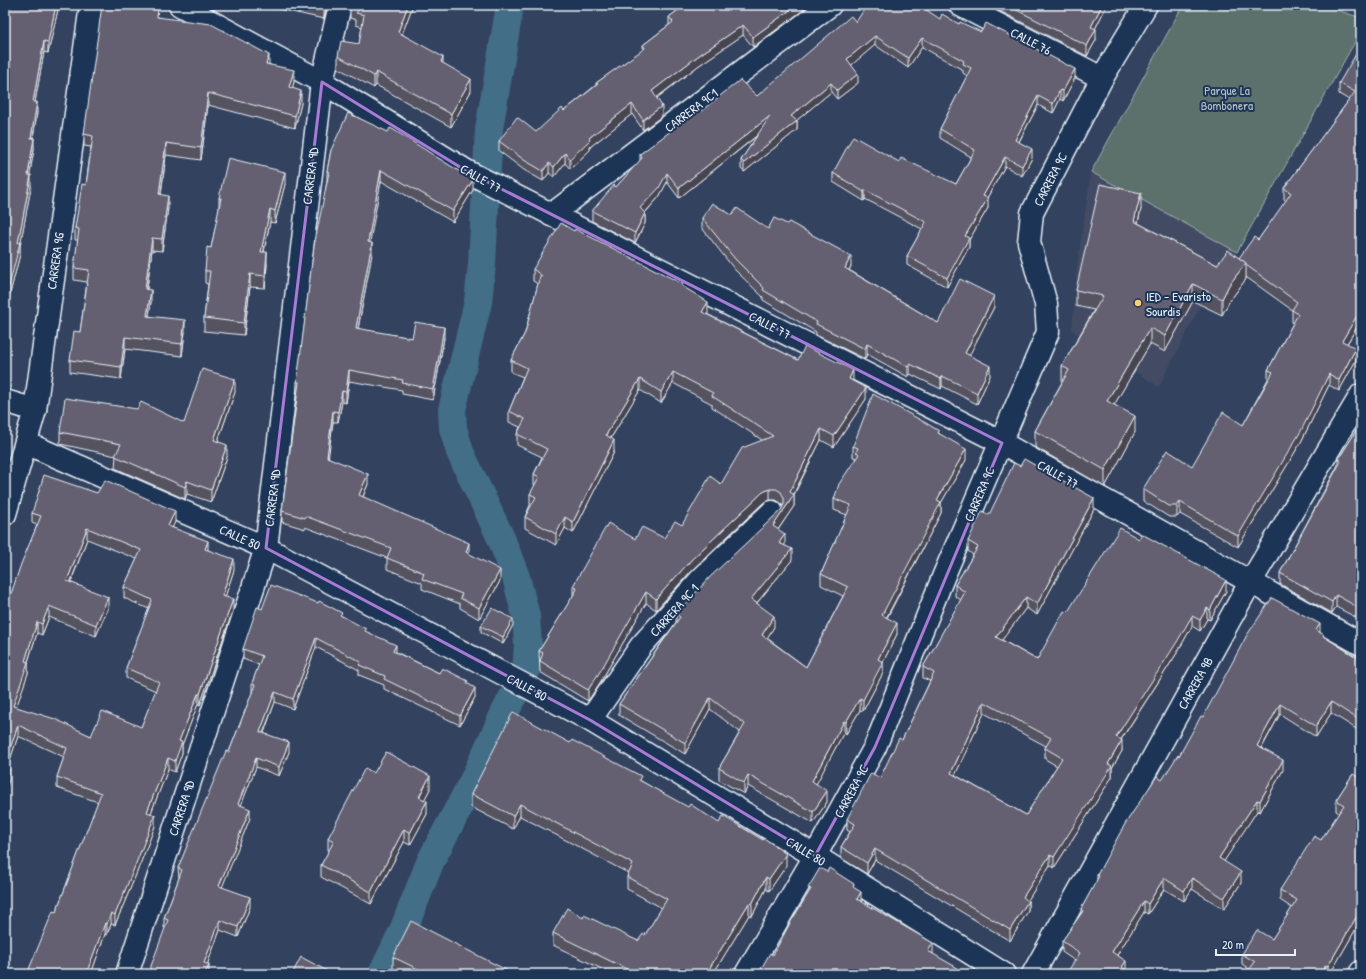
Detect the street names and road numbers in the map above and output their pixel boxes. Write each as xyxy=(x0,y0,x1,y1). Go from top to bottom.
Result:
street label: CALLE 76 xyxy=(1008,23,1054,59)
street label: CARRERA 9C1 xyxy=(660,84,722,136)
street label: CARRERA 9D xyxy=(298,146,323,205)
street label: CARRERA 9C xyxy=(1029,149,1071,209)
street label: CALLE 77 xyxy=(457,159,505,197)
street label: CARRERA 9G xyxy=(42,231,68,291)
street label: CALLE 77 xyxy=(746,307,794,343)
street label: CALLE 77 xyxy=(1034,455,1082,493)
street label: CARRERA 9C xyxy=(959,464,999,524)
street label: CARRERA 9D xyxy=(260,468,285,527)
street label: CALLE 80 xyxy=(217,520,264,554)
street label: CARRERA 9C 1 xyxy=(645,579,703,640)
street label: CARRERA 9B xyxy=(1173,653,1217,713)
street label: CALLE 80 xyxy=(504,669,551,705)
street label: CARRERA 9C xyxy=(829,761,873,821)
street label: CARRERA 9D xyxy=(164,777,199,838)
street label: CALLE 80 xyxy=(783,832,829,870)

